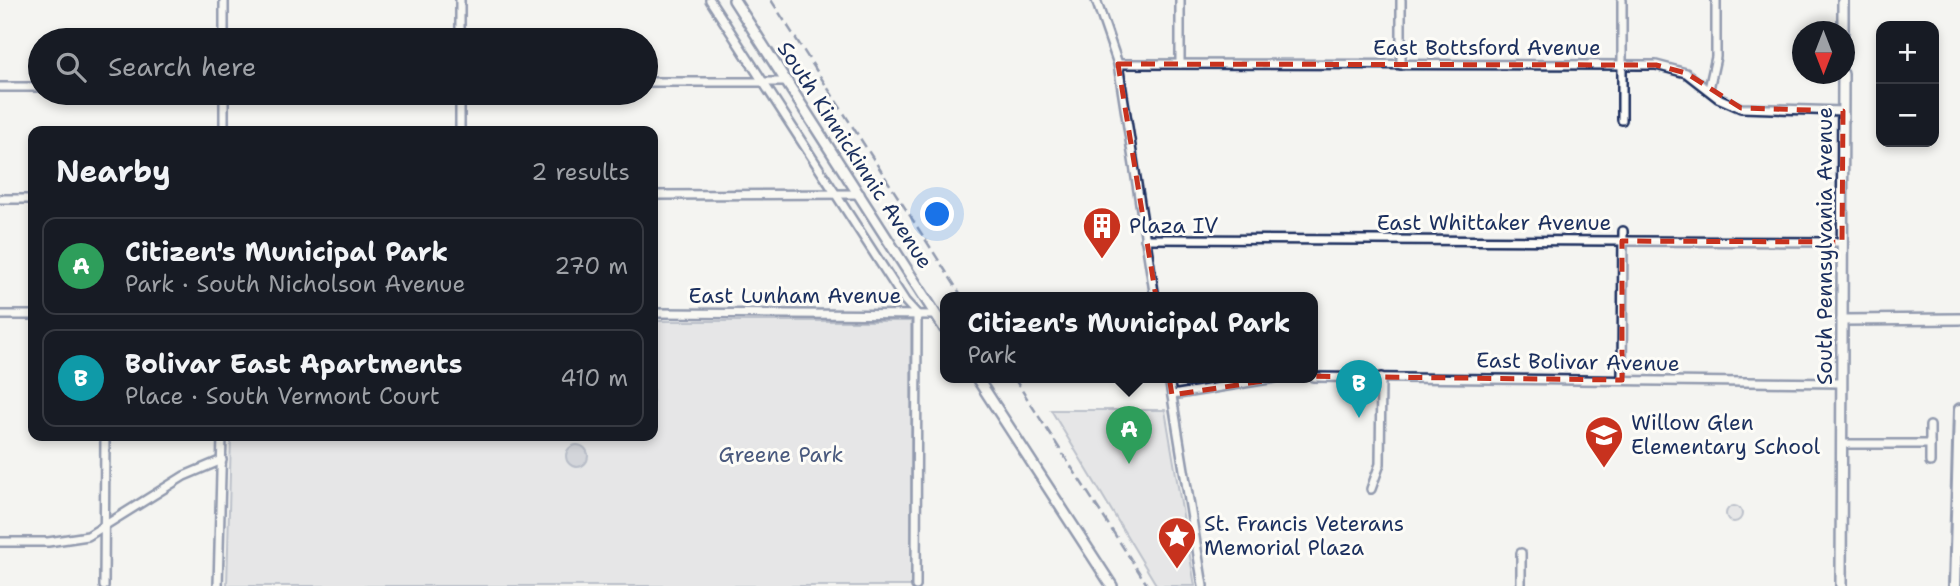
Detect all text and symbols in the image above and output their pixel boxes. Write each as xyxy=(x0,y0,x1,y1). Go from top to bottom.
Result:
north arrow xyxy=(1792,21,1855,84)
map controls xyxy=(1876,21,1939,147)
button: + xyxy=(1876,21,1939,84)
search box xyxy=(28,28,658,105)
street label: East Bottsford Avenue xyxy=(1373,34,1601,62)
street label: South Kinnickinnic Avenue xyxy=(771,36,939,274)
icon: search xyxy=(52,48,90,86)
text: Search here xyxy=(108,49,257,84)
button: − xyxy=(1876,84,1939,147)
street label: South Pennsylvania Avenue xyxy=(1811,107,1839,385)
text: Nearby xyxy=(56,151,171,192)
text: 2 results xyxy=(531,157,630,187)
your location xyxy=(920,197,954,231)
building icon: Plaza IV xyxy=(1081,205,1123,260)
street label: East Whittaker Avenue xyxy=(1377,209,1611,237)
place label: Plaza IV xyxy=(1129,212,1218,240)
text: Citizen's Municipal Park xyxy=(125,234,448,269)
text: A xyxy=(72,251,90,281)
text: 270 m xyxy=(554,251,628,281)
text: Park · South Nicholson Avenue xyxy=(125,269,466,299)
street label: East Lunham Avenue xyxy=(689,282,901,310)
popup xyxy=(940,292,1318,383)
text: Citizen's Municipal Park xyxy=(967,305,1291,340)
text: Park xyxy=(967,340,1017,370)
text: Bolivar East Apartments xyxy=(125,346,463,381)
street label: East Bolivar Avenue xyxy=(1476,346,1680,378)
pin: B xyxy=(1336,360,1382,418)
text: B xyxy=(74,363,88,393)
text: 410 m xyxy=(560,363,628,393)
text: Place · South Vermont Court xyxy=(125,381,440,411)
pin: A xyxy=(1106,406,1152,464)
place label: Willow Glen Elementary School xyxy=(1631,409,1821,461)
school or university icon: Willow Glen Elementary School xyxy=(1583,414,1625,469)
park label: Greene Park xyxy=(719,441,843,469)
place label: St. Francis Veterans Memorial Plaza xyxy=(1204,510,1404,562)
place icon: St. Francis Veterans Memorial Plaza xyxy=(1156,515,1198,570)

